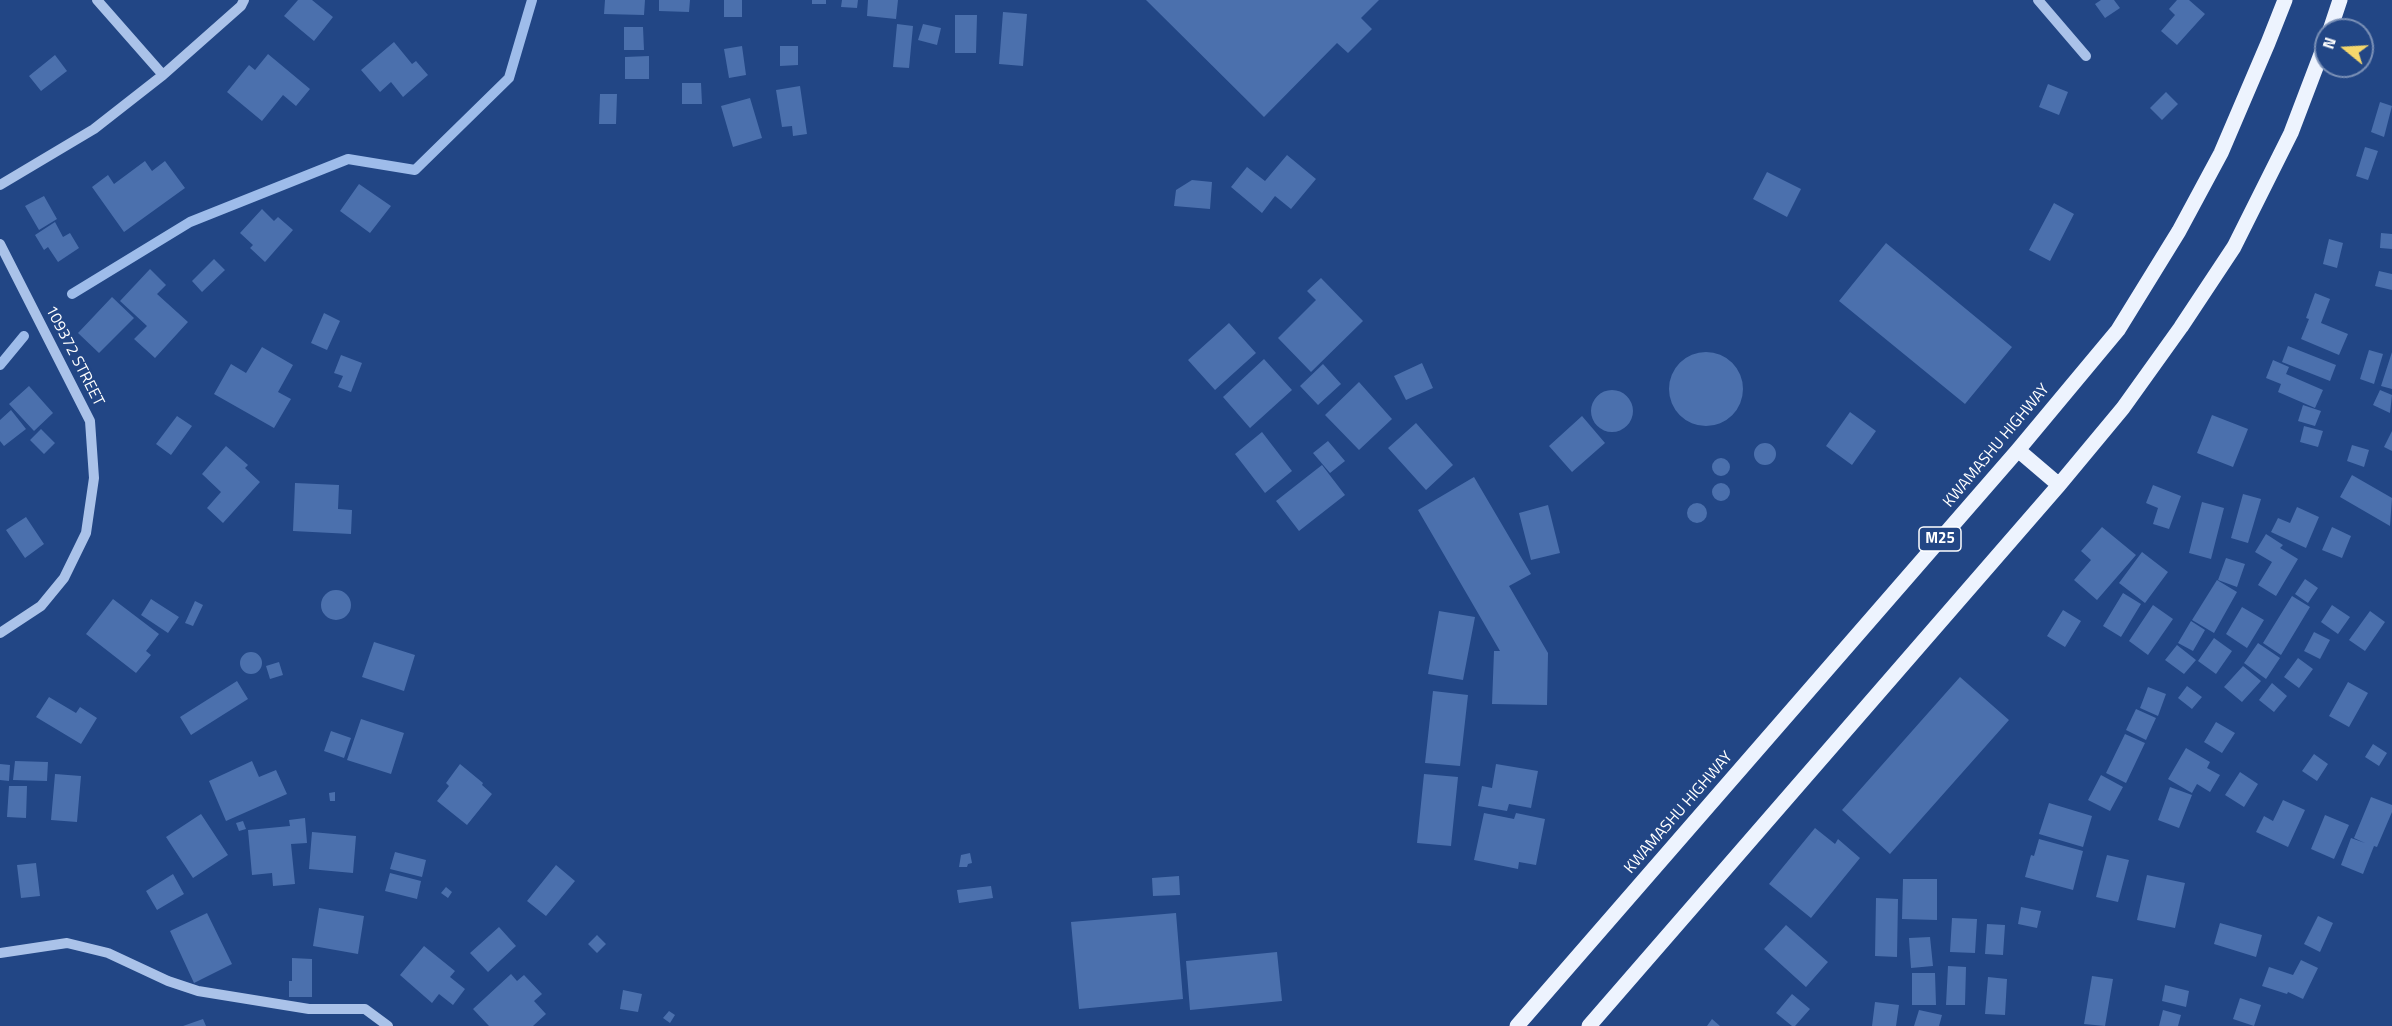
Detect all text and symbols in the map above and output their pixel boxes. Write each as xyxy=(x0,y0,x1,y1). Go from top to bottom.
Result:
north arrow xyxy=(2314,18,2374,78)
text: N xyxy=(2316,34,2342,52)
street label: 109372 STREET xyxy=(40,302,108,410)
street label: KWAMASHU HIGHWAY xyxy=(1940,380,2054,512)
road number: M25 xyxy=(1919,527,1961,551)
street label: KWAMASHU HIGHWAY xyxy=(1621,748,1737,878)

